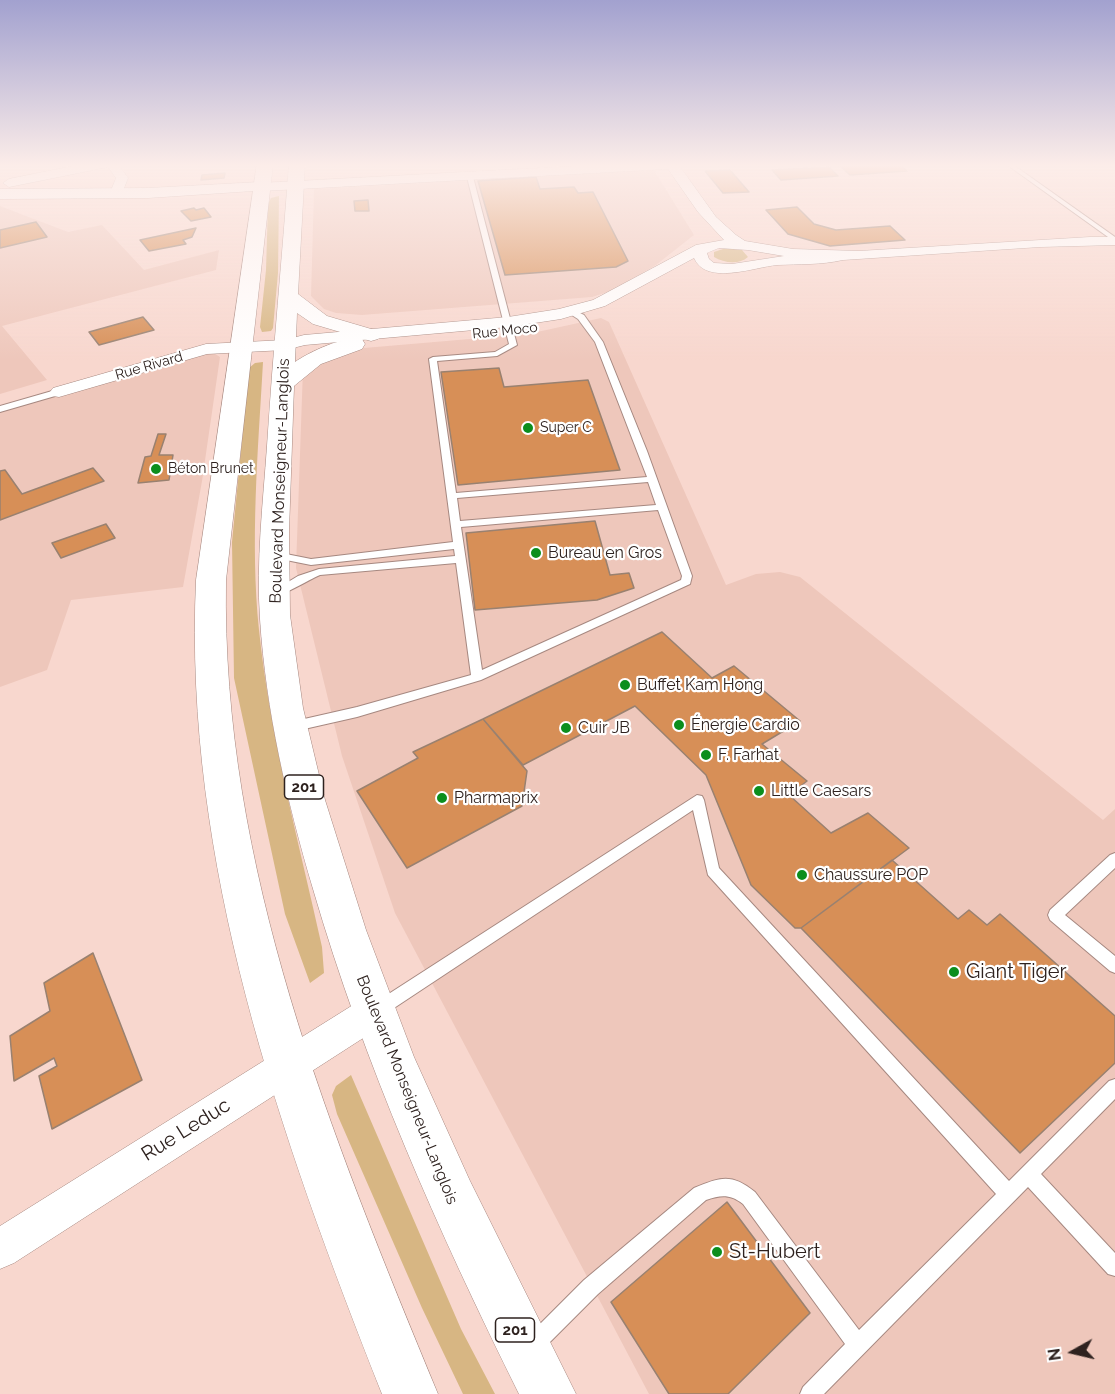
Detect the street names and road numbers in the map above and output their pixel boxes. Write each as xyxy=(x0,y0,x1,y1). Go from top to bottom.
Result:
street label: Rue Moco xyxy=(472,319,538,343)
street label: Rue Rivard xyxy=(113,348,185,384)
street label: Boulevard Monseigneur-Langlois xyxy=(266,358,294,604)
road number: 201 xyxy=(284,775,324,799)
street label: Boulevard Monseigneur-Langlois xyxy=(352,973,462,1207)
street label: Rue Leduc xyxy=(137,1093,235,1167)
road number: 201 xyxy=(496,1318,534,1342)

